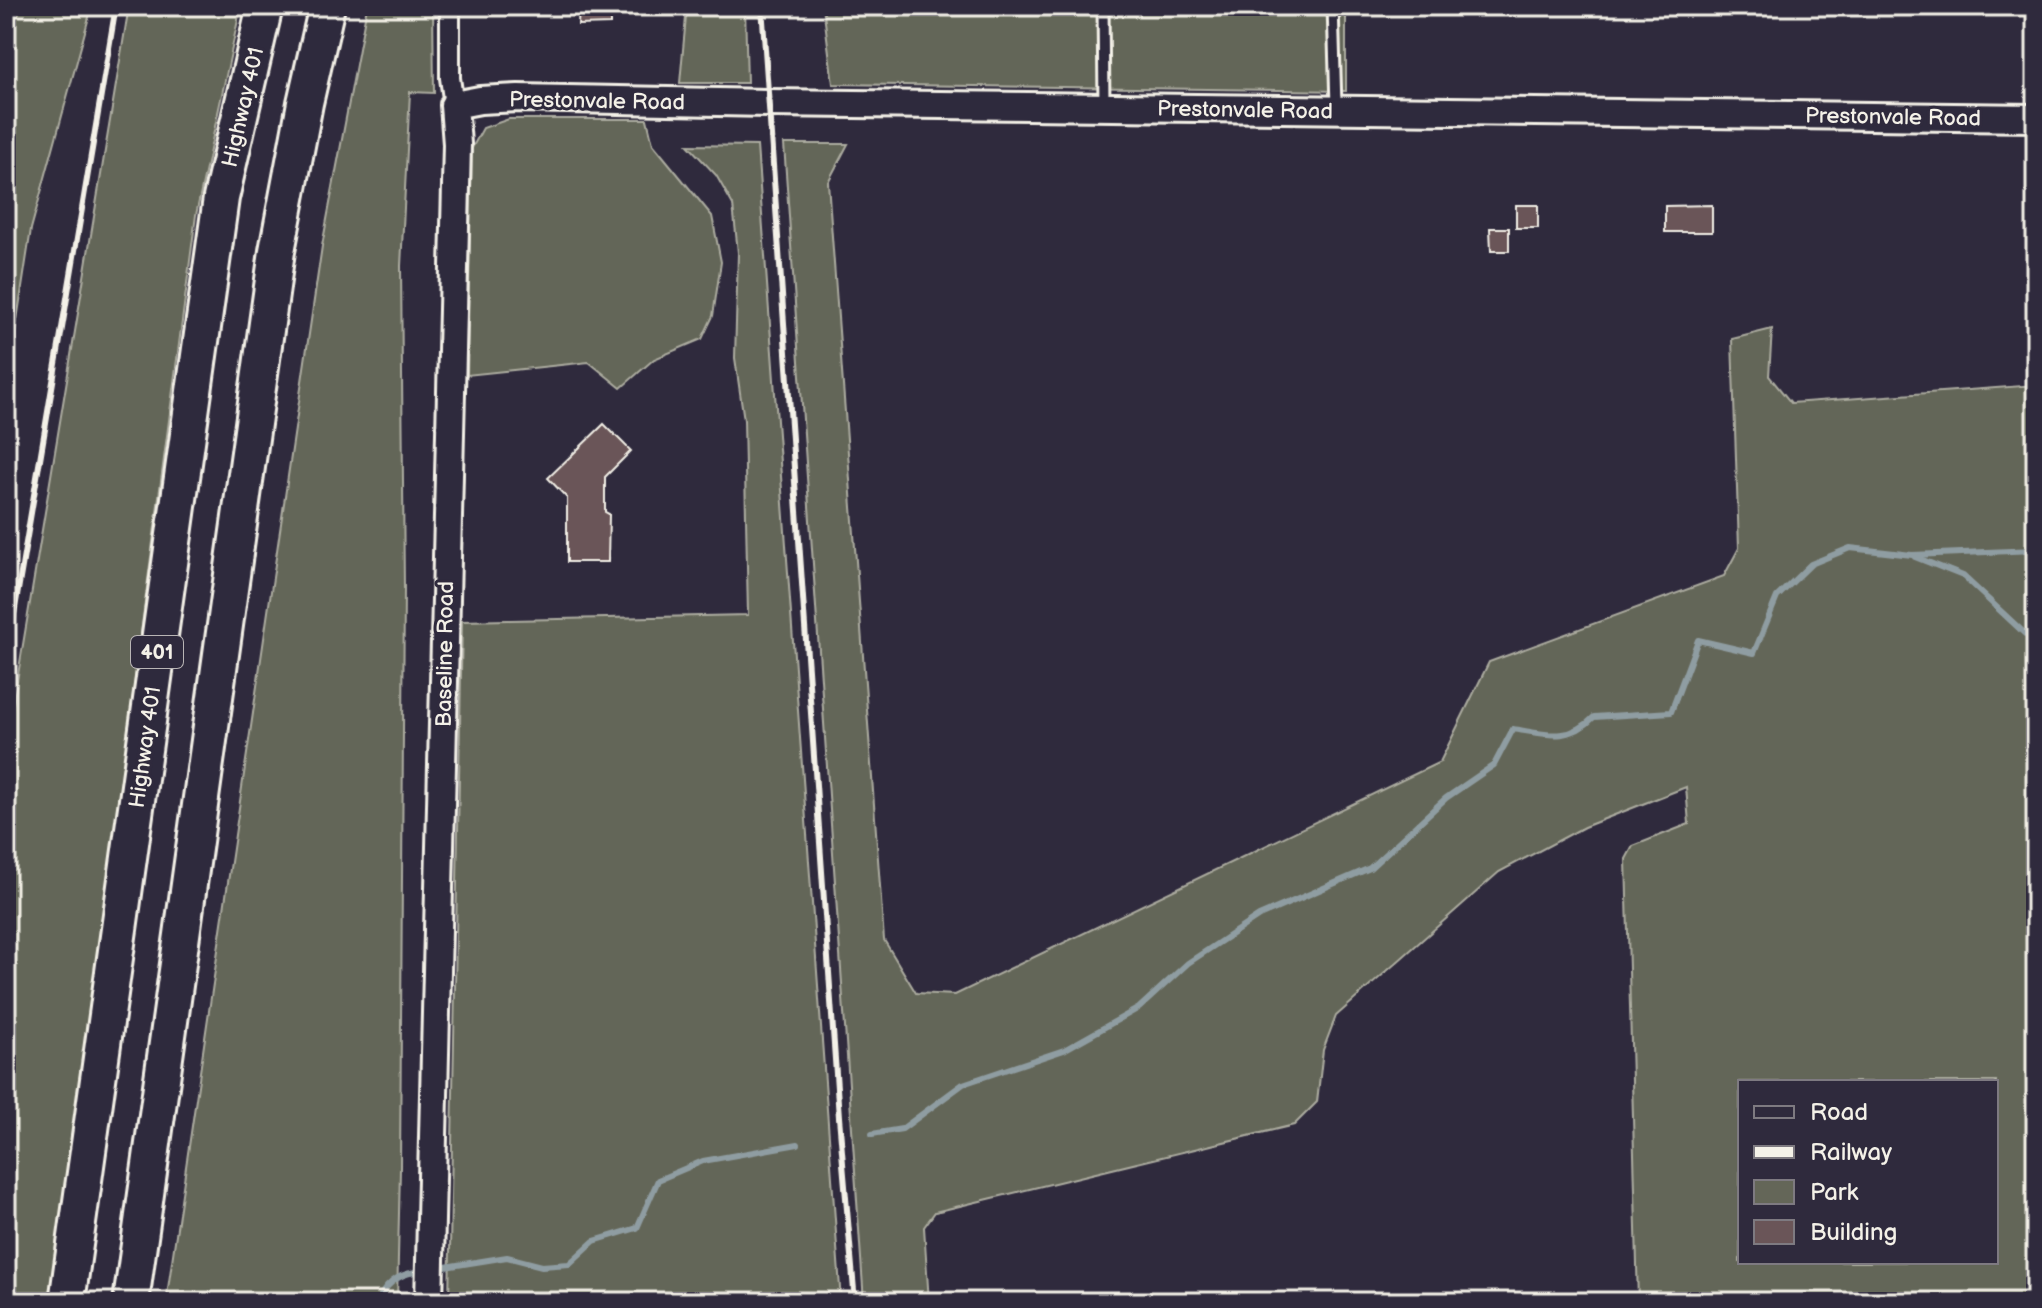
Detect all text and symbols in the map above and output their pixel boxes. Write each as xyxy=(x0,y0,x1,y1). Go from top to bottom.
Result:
street label: Highway 401 xyxy=(217,45,270,170)
street label: Prestonvale Road xyxy=(509,86,685,117)
street label: Prestonvale Road xyxy=(1157,95,1333,126)
street label: Prestonvale Road xyxy=(1805,102,1981,133)
street label: Baseline Road xyxy=(431,581,460,727)
road number: 401 xyxy=(131,636,183,668)
street label: Highway 401 xyxy=(124,685,167,810)
legend xyxy=(1738,1080,1998,1264)
text: Road xyxy=(1810,1098,1868,1127)
text: Railway xyxy=(1810,1138,1892,1167)
text: Park xyxy=(1810,1178,1858,1207)
text: Building xyxy=(1810,1218,1897,1247)

